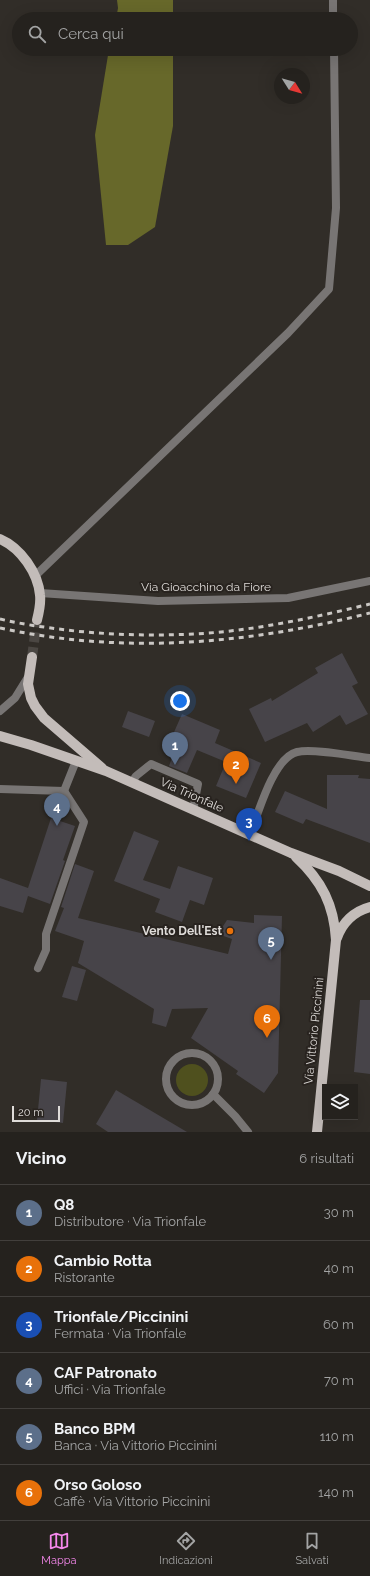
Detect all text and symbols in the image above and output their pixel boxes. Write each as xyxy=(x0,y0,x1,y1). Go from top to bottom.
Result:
search box xyxy=(12,12,358,56)
icon: search xyxy=(26,23,48,45)
text: Cerca qui xyxy=(58,25,124,43)
north arrow xyxy=(274,68,310,104)
street label: Via Gioacchino da Fiore xyxy=(141,580,271,594)
your location xyxy=(170,691,190,711)
pin: 1 xyxy=(162,732,188,765)
pin: 2 xyxy=(223,751,249,784)
street label: Via Trionfale xyxy=(158,775,226,815)
pin: 4 xyxy=(44,793,70,826)
pin: 3 xyxy=(236,808,262,841)
place label: Vento Dell'Est xyxy=(142,924,222,938)
marker: Vento Dell'Est xyxy=(225,926,235,936)
pin: 5 xyxy=(258,927,284,960)
street label: Via Vittorio Piccinini xyxy=(301,977,327,1085)
pin: 6 xyxy=(254,1005,280,1038)
map controls xyxy=(322,1084,358,1120)
button: layers xyxy=(322,1084,358,1120)
scale bar xyxy=(12,1104,60,1123)
text: 20 m xyxy=(18,1106,43,1119)
text: Vicino xyxy=(16,1148,66,1168)
text: 6 risultati xyxy=(299,1151,354,1166)
text: Q8 xyxy=(54,1196,74,1214)
text: 1 xyxy=(26,1205,32,1220)
text: 30 m xyxy=(324,1205,354,1220)
text: Distributore · Via Trionfale xyxy=(54,1214,206,1229)
text: Cambio Rotta xyxy=(54,1252,152,1270)
text: 2 xyxy=(25,1261,33,1276)
text: 40 m xyxy=(324,1261,354,1276)
text: Ristorante xyxy=(54,1270,115,1285)
text: Trionfale/Piccinini xyxy=(54,1308,188,1326)
text: 3 xyxy=(25,1317,33,1332)
text: 60 m xyxy=(323,1317,354,1332)
text: Fermata · Via Trionfale xyxy=(54,1326,186,1341)
text: CAF Patronato xyxy=(54,1364,157,1382)
text: 4 xyxy=(25,1373,33,1388)
text: 70 m xyxy=(324,1373,354,1388)
text: Uffici · Via Trionfale xyxy=(54,1382,166,1397)
text: Banco BPM xyxy=(54,1420,135,1438)
text: 5 xyxy=(25,1429,33,1444)
text: 110 m xyxy=(320,1429,354,1444)
text: Banca · Via Vittorio Piccinini xyxy=(54,1438,217,1453)
text: Orso Goloso xyxy=(54,1476,141,1494)
text: 6 xyxy=(25,1485,33,1500)
text: 140 m xyxy=(318,1485,354,1500)
text: Caffè · Via Vittorio Piccinini xyxy=(54,1494,210,1509)
tab: Mappa xyxy=(41,1530,76,1567)
tab: Indicazioni xyxy=(159,1530,213,1567)
tab: Salvati xyxy=(295,1530,329,1567)

